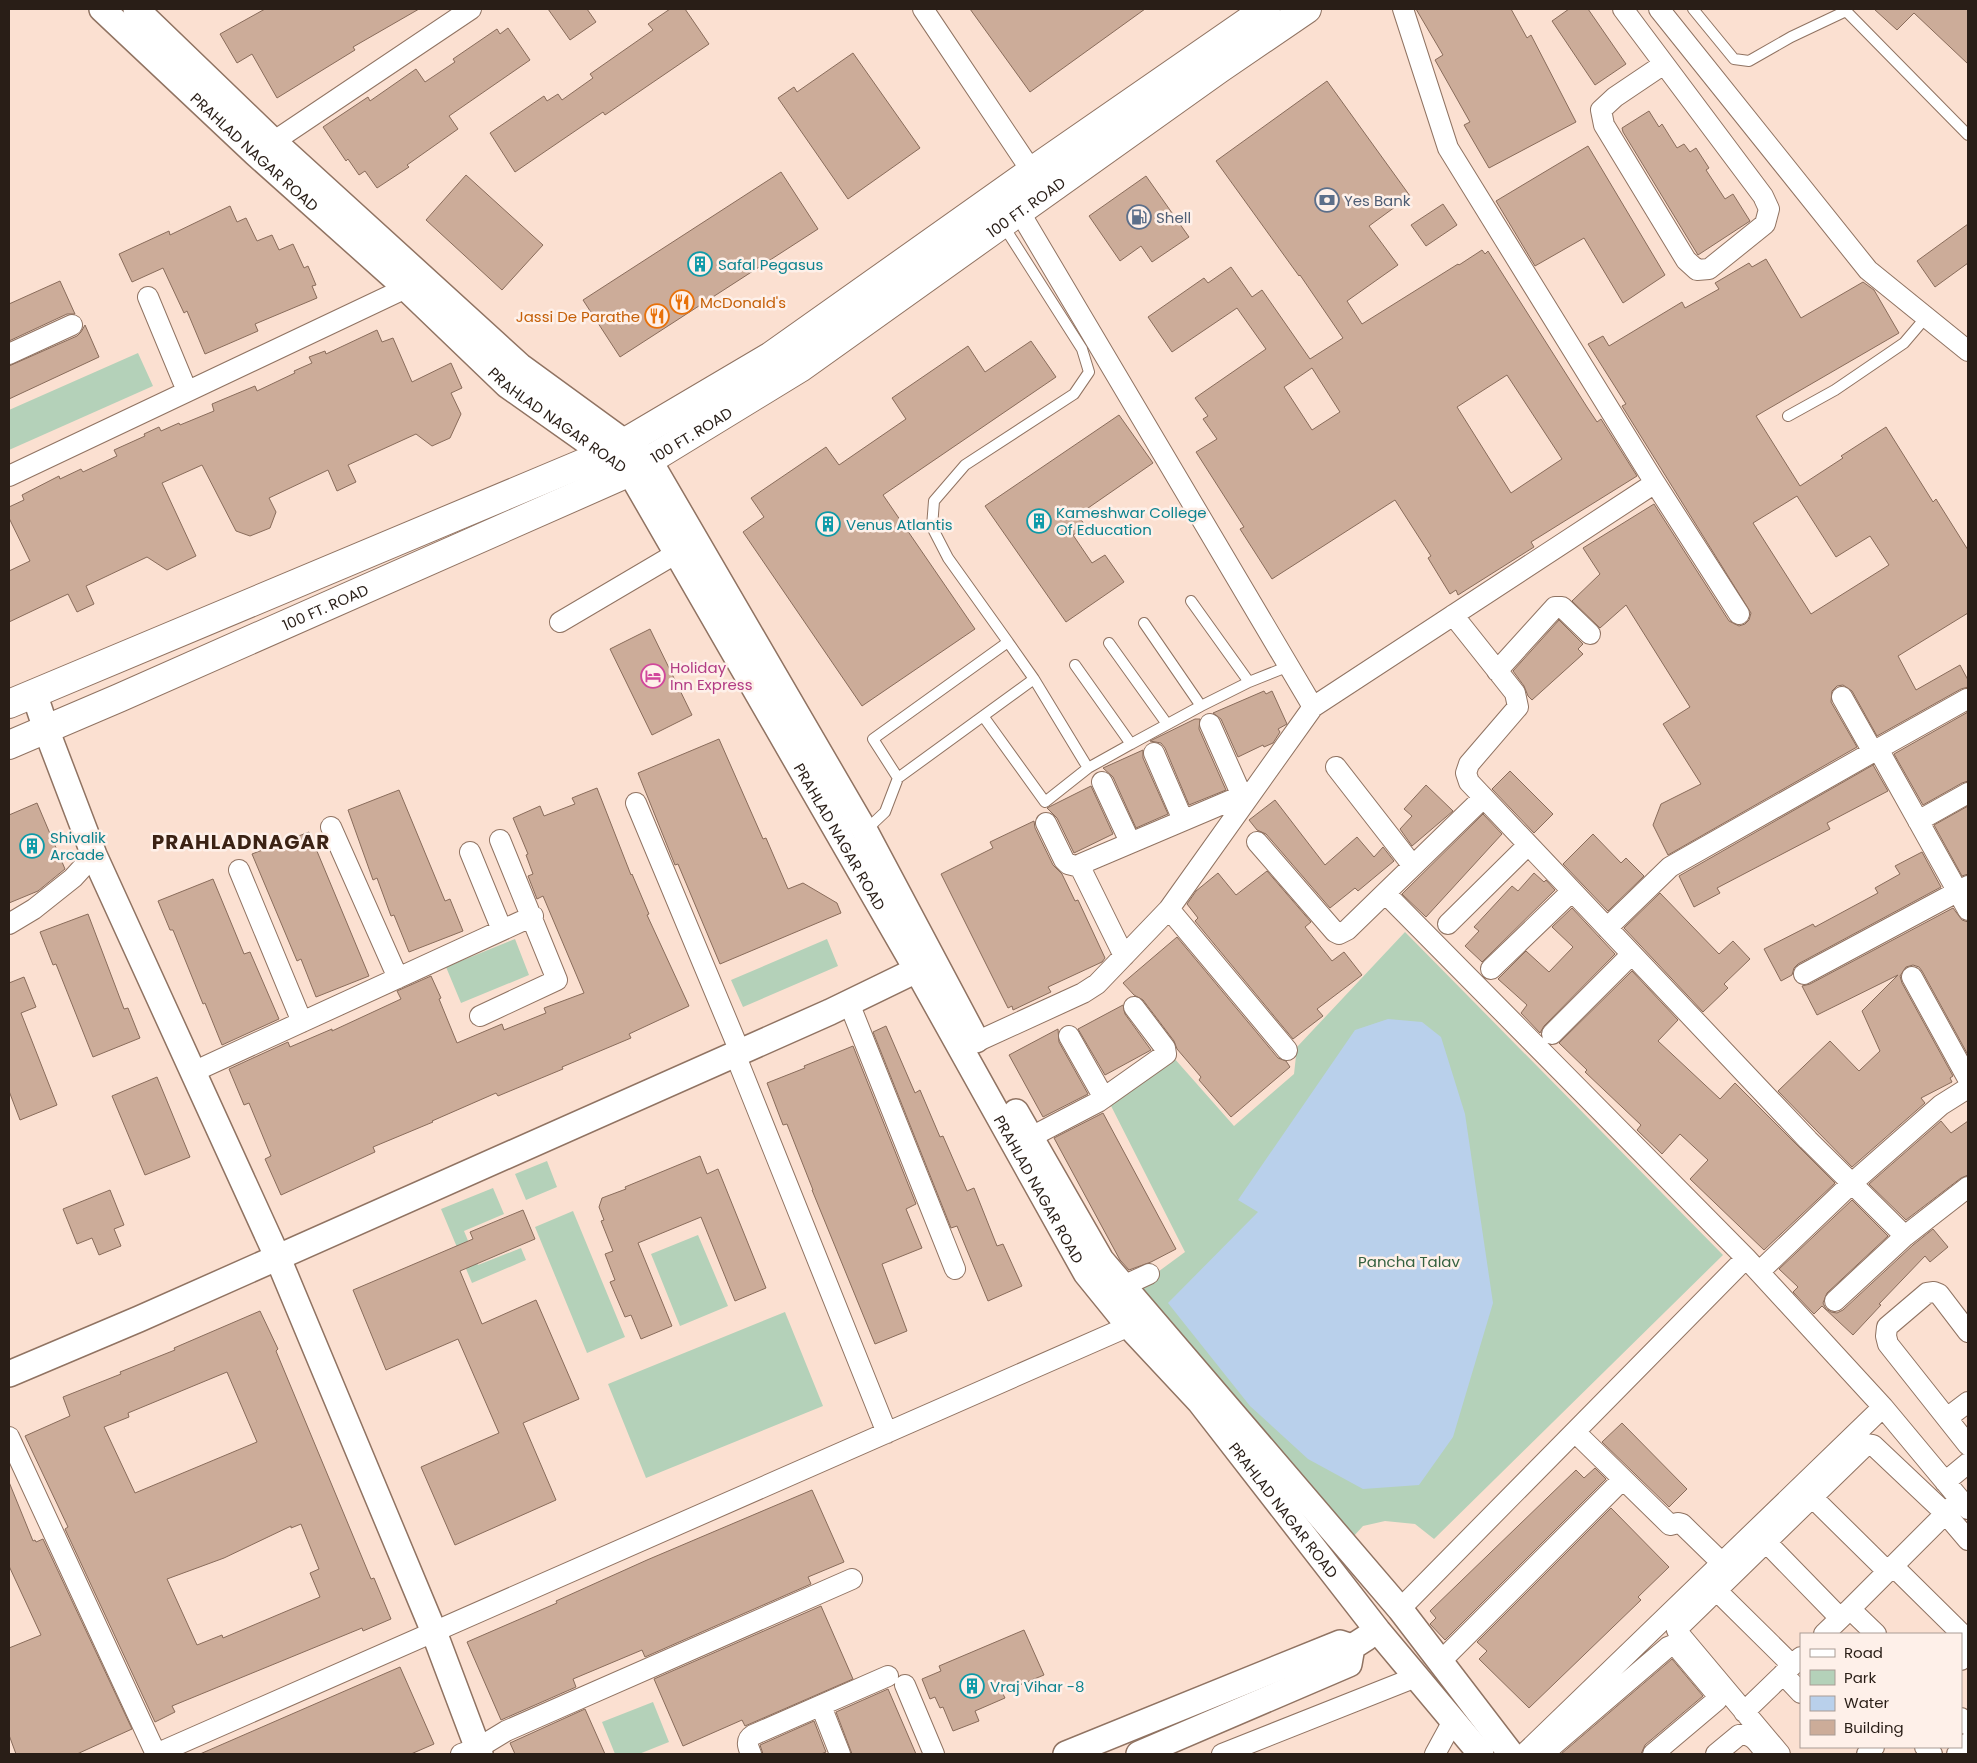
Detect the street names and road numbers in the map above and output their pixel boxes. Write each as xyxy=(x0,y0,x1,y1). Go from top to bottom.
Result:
street label: PRAHLAD NAGAR ROAD xyxy=(186,87,323,216)
street label: 100 FT. ROAD xyxy=(982,172,1069,242)
street label: PRAHLAD NAGAR ROAD xyxy=(484,362,631,477)
street label: 100 FT. ROAD xyxy=(646,402,736,468)
street label: 100 FT. ROAD xyxy=(279,579,372,635)
street label: PRAHLAD NAGAR ROAD xyxy=(789,759,891,914)
street label: PRAHLAD NAGAR ROAD xyxy=(989,1111,1089,1267)
street label: PRAHLAD NAGAR ROAD xyxy=(1224,1438,1343,1582)

